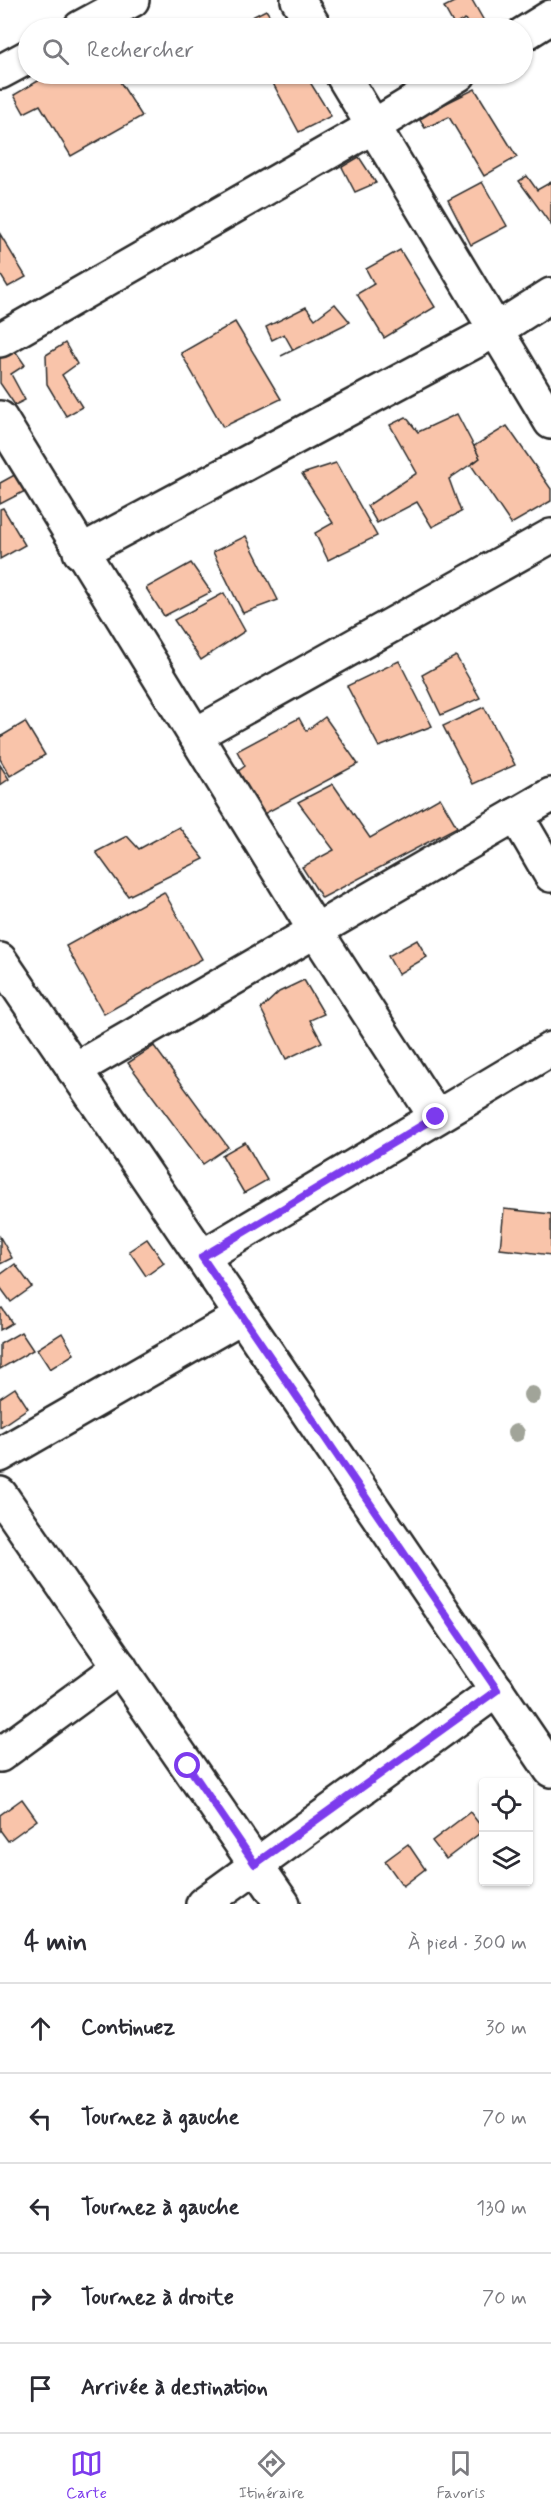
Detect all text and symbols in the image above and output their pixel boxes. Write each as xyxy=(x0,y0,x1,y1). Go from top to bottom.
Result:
search box xyxy=(18,18,533,84)
icon: search xyxy=(39,35,72,68)
text: Rechercher xyxy=(87,37,194,65)
route end xyxy=(422,1103,448,1129)
route start xyxy=(174,1752,200,1778)
map controls xyxy=(479,1778,533,1886)
button: locate xyxy=(479,1778,533,1832)
button: layers xyxy=(479,1832,533,1886)
text: 4 min xyxy=(24,1926,87,1960)
text: À pied · 300 m xyxy=(408,1930,527,1957)
icon: ahead xyxy=(24,2012,57,2045)
text: Continuez xyxy=(81,2014,175,2042)
text: 30 m xyxy=(485,2015,527,2042)
icon: left xyxy=(24,2102,57,2135)
text: Tournez à gauche xyxy=(81,2104,239,2132)
text: 70 m xyxy=(482,2105,527,2132)
icon: left xyxy=(24,2192,57,2225)
text: Tournez à gauche xyxy=(81,2194,239,2222)
text: 130 m xyxy=(476,2195,527,2222)
icon: right xyxy=(24,2282,57,2315)
text: Tournez à droite xyxy=(81,2284,234,2312)
text: 70 m xyxy=(482,2285,527,2312)
icon: arrive xyxy=(24,2372,57,2405)
text: Arrivée à destination xyxy=(81,2374,268,2402)
tab: Carte xyxy=(66,2447,107,2504)
tab: Itinéraire xyxy=(239,2447,305,2504)
tab: Favoris xyxy=(436,2447,485,2504)

